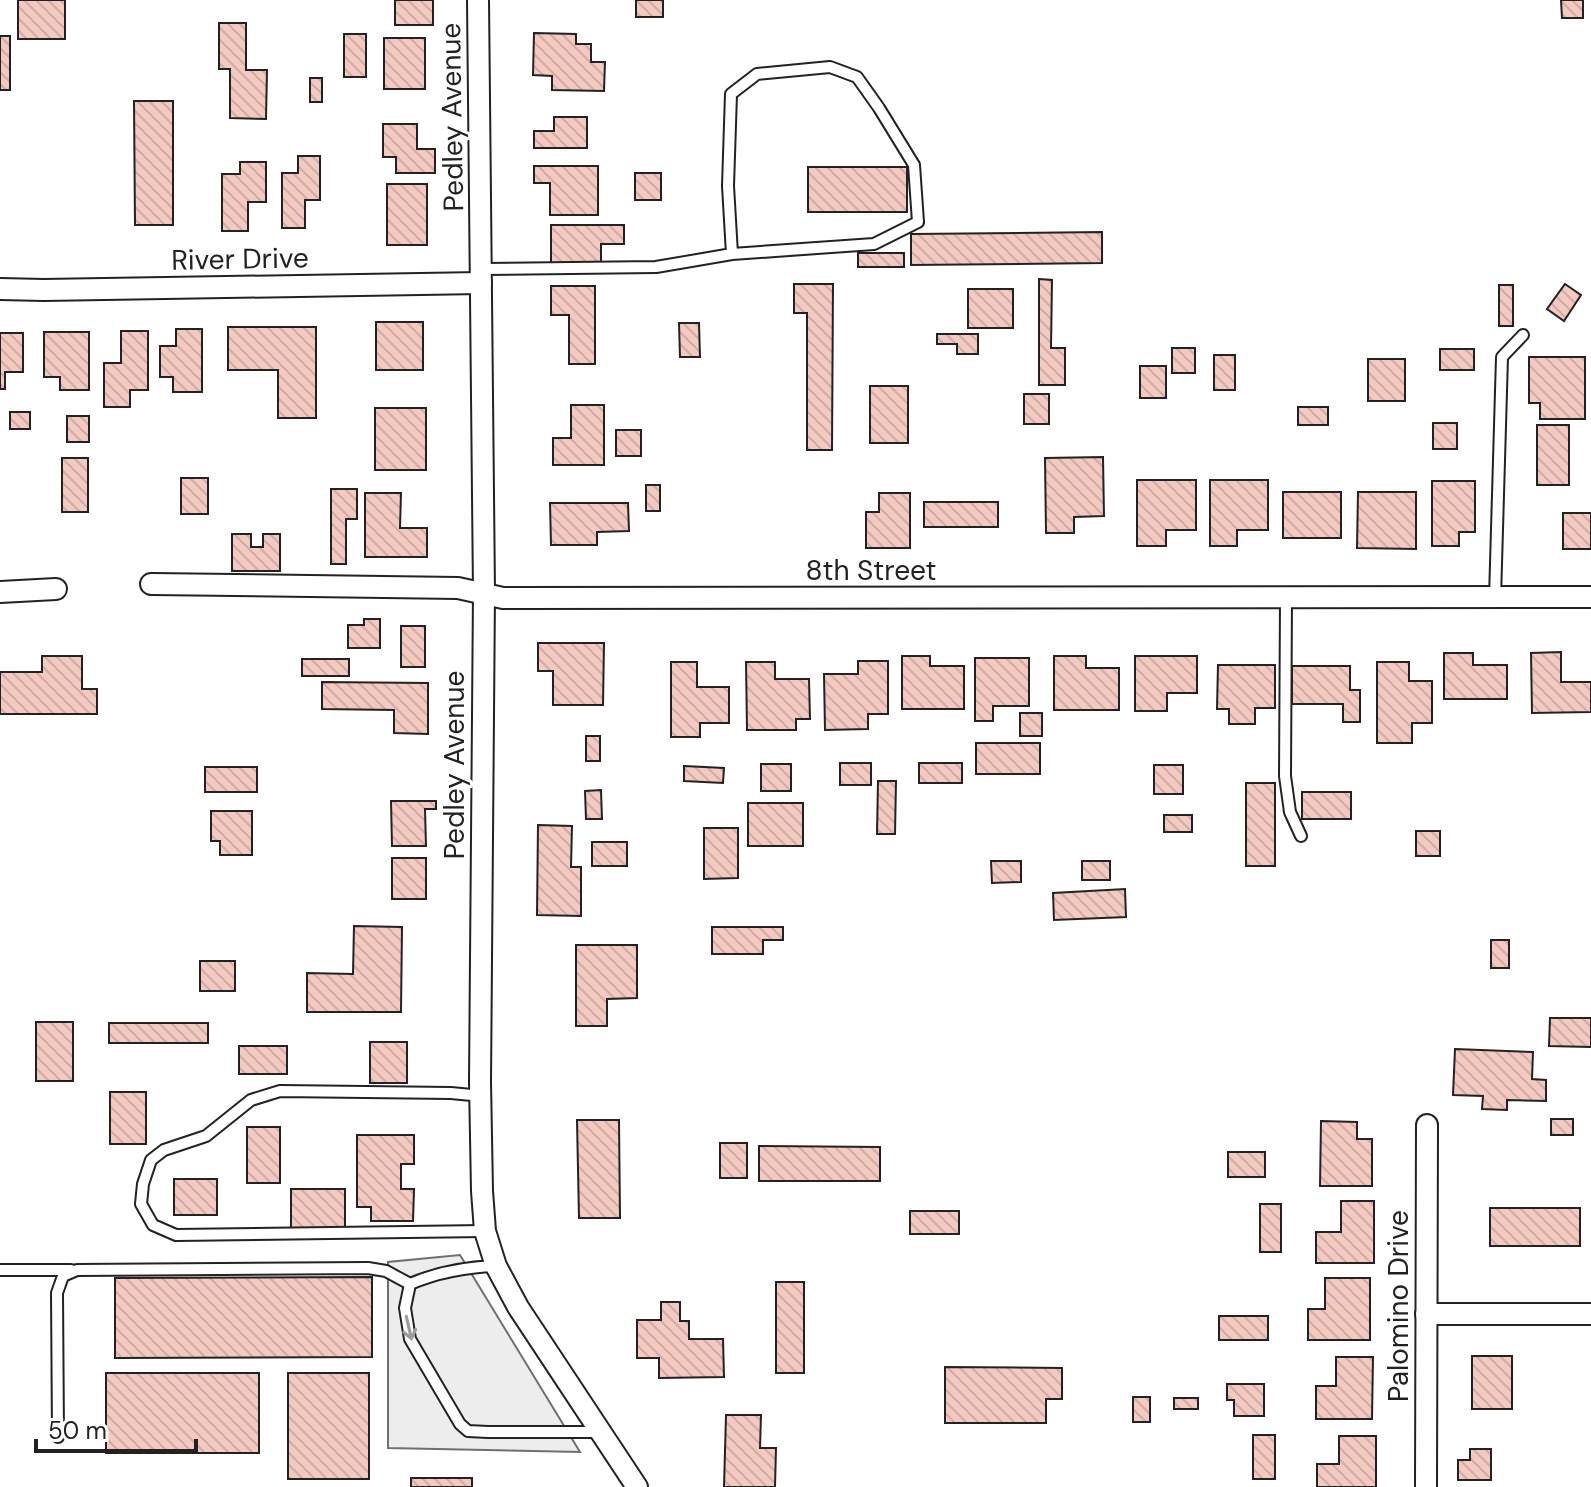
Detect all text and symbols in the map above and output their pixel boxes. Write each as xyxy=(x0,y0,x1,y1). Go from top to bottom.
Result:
street label: Pedley Avenue xyxy=(432,22,472,212)
street label: River Drive xyxy=(171,239,309,279)
street label: 8th Street xyxy=(806,552,936,589)
street label: Pedley Avenue xyxy=(436,671,473,859)
street label: Palomino Drive xyxy=(1380,1210,1417,1402)
one-way arrow xyxy=(402,1315,417,1340)
scale bar xyxy=(36,1403,196,1453)
text: 50 m xyxy=(48,1415,107,1446)

